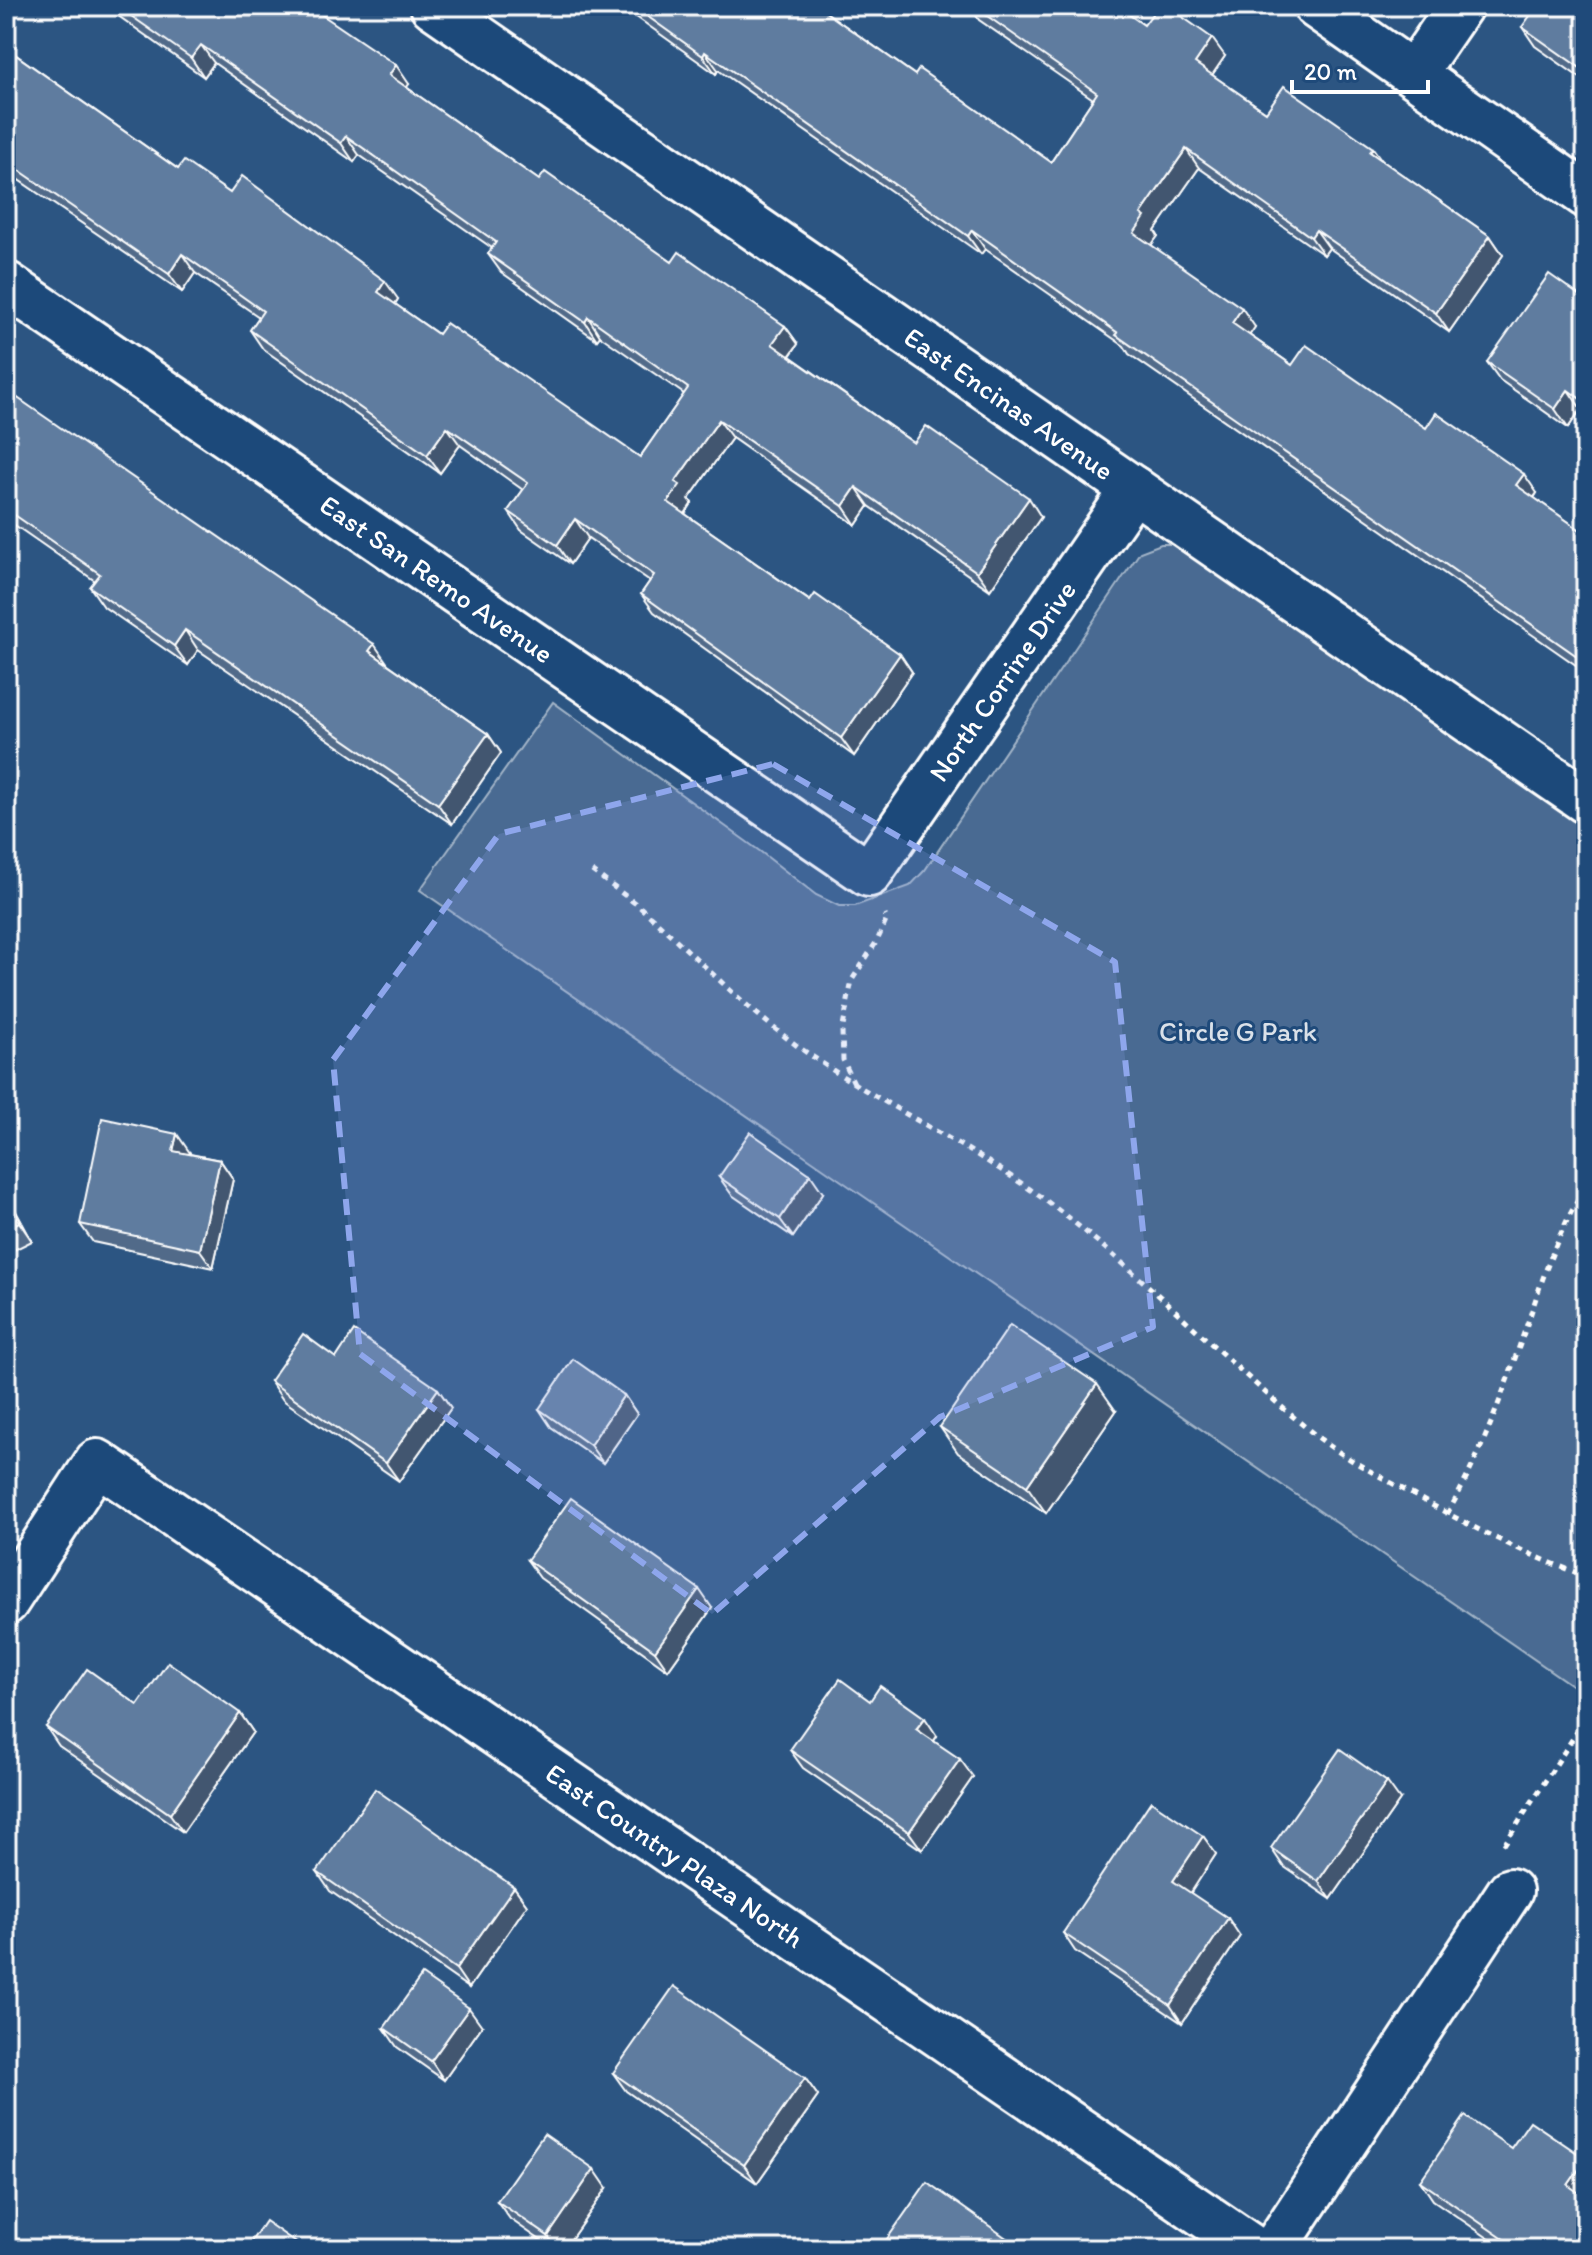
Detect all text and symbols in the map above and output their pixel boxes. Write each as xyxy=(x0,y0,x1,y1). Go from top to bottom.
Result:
scale bar xyxy=(1292,44,1428,94)
text: 20 m xyxy=(1304,57,1357,86)
street label: East Encinas Avenue xyxy=(898,319,1120,487)
street label: East San Remo Avenue xyxy=(314,487,560,670)
street label: North Corrine Drive xyxy=(921,574,1083,788)
park label: Circle G Park xyxy=(1159,1014,1317,1048)
street label: East Country Plaza North xyxy=(540,1756,810,1955)

